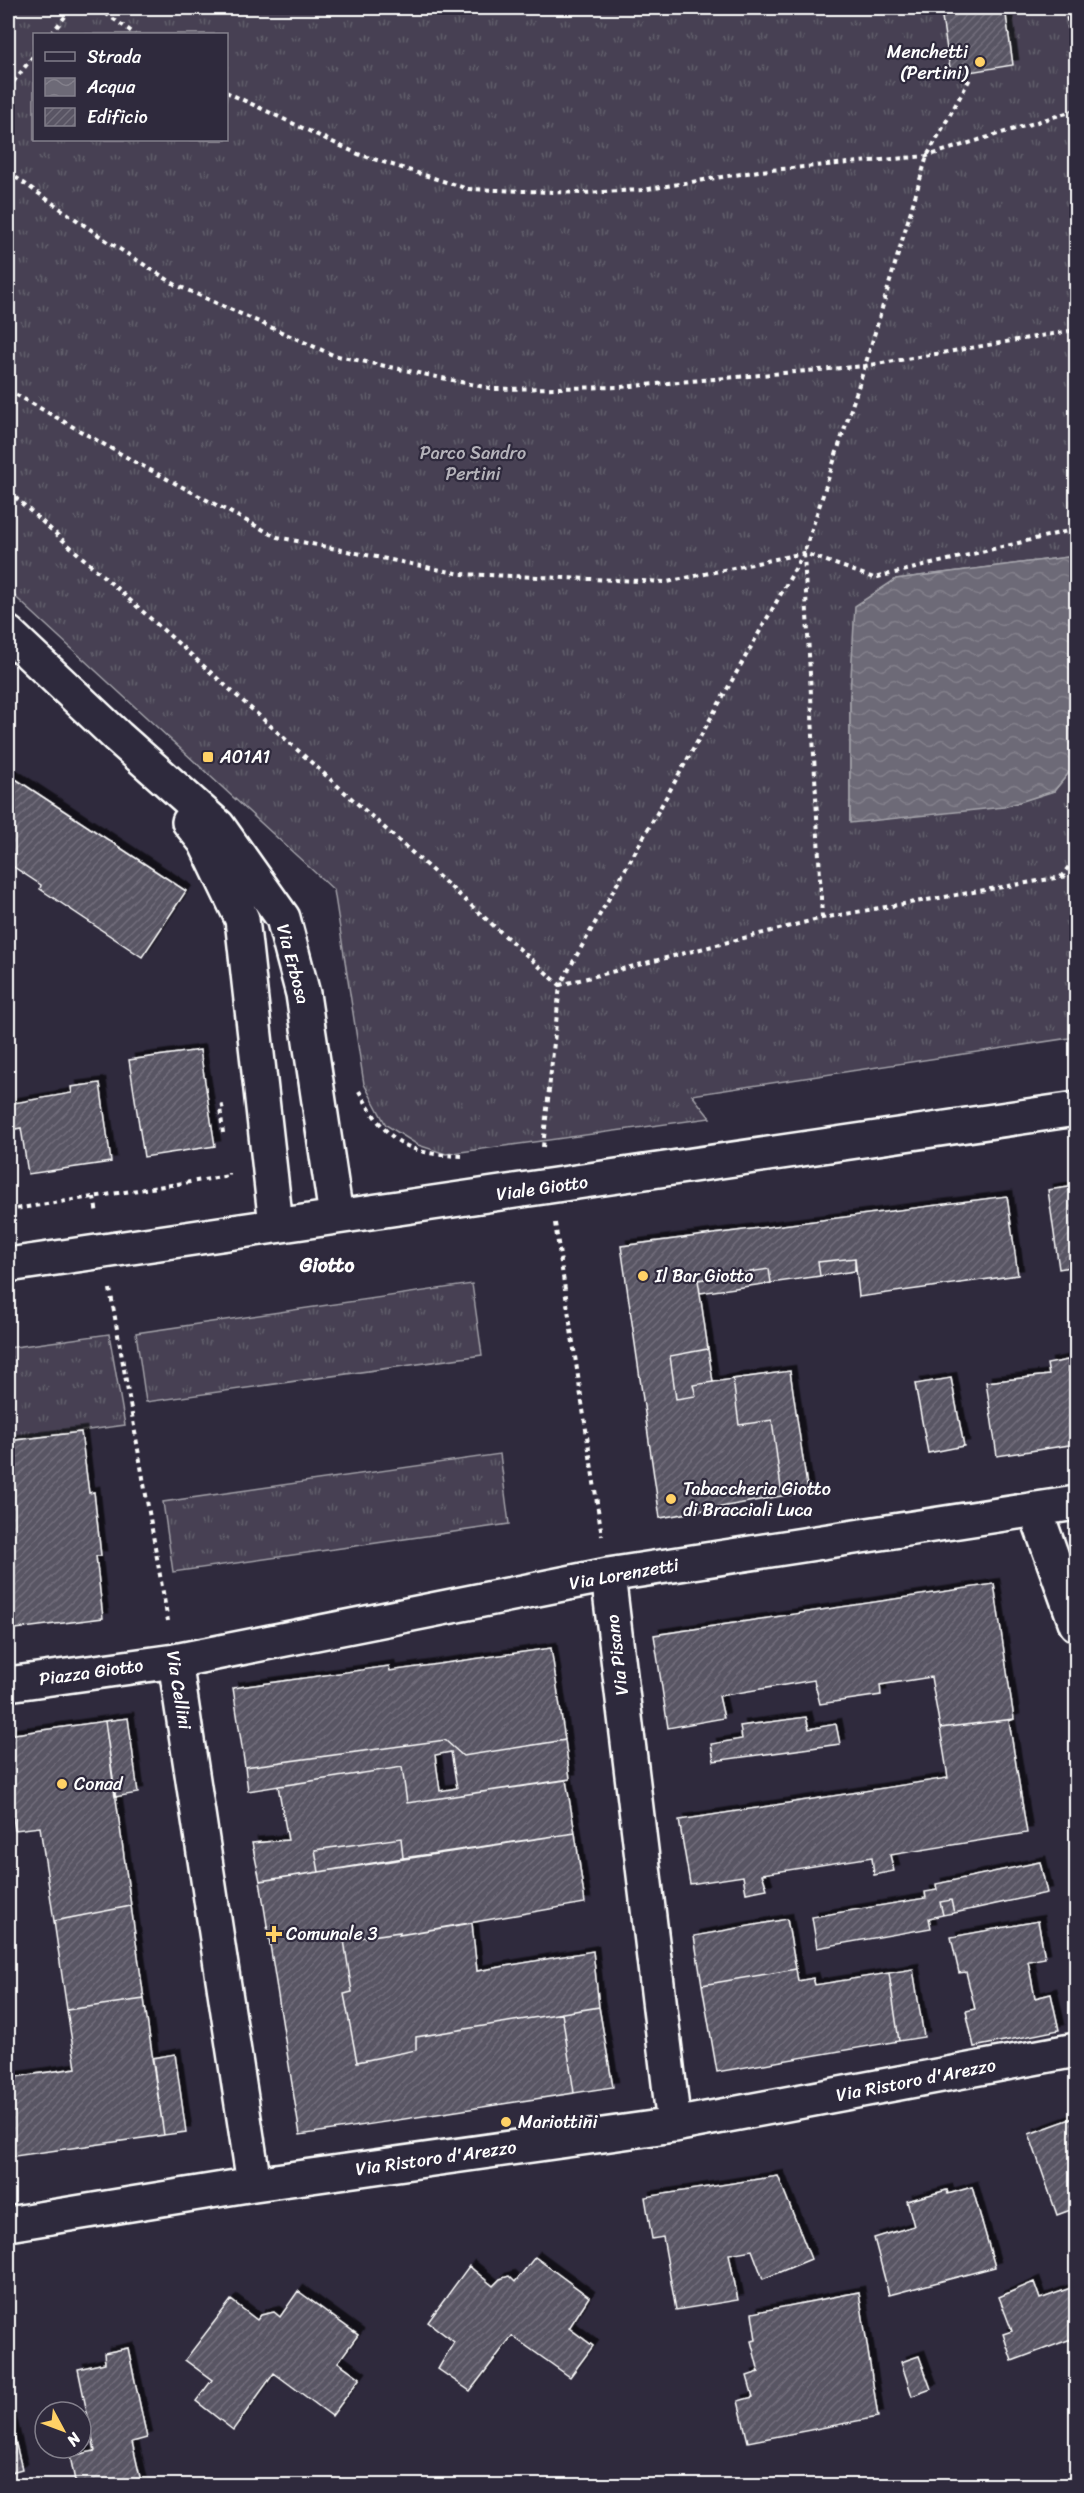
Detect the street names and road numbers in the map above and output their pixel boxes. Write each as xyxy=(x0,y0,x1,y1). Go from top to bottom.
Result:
street label: Via Erbosa xyxy=(267,920,319,1008)
street label: Viale Giotto xyxy=(494,1166,590,1210)
street label: Via Lorenzetti xyxy=(567,1548,682,1599)
street label: Via Pisano xyxy=(596,1613,638,1697)
street label: Via Cellini xyxy=(157,1648,201,1733)
street label: Piazza Giotto xyxy=(37,1649,145,1695)
street label: Via Ristoro d'Arezzo xyxy=(833,2049,999,2111)
street label: Via Ristoro d'Arezzo xyxy=(354,2131,518,2185)

